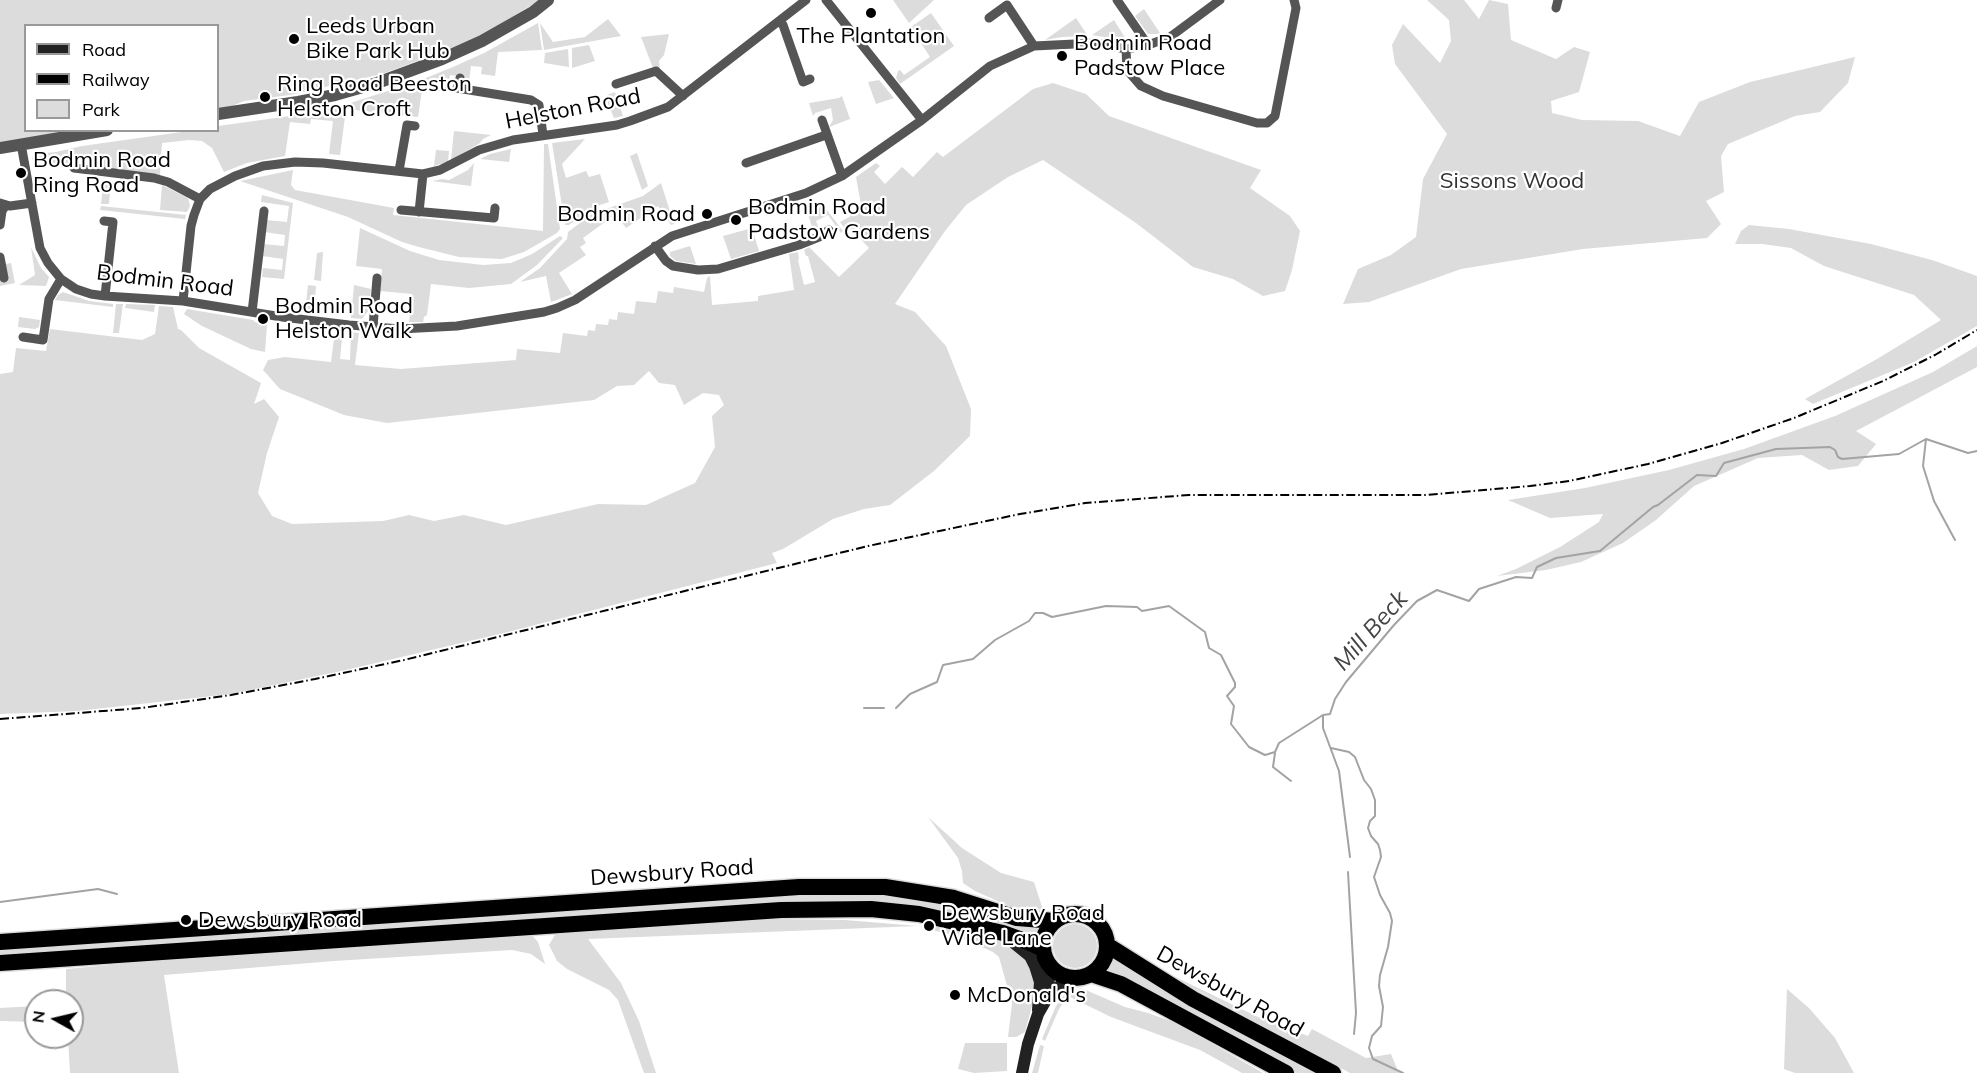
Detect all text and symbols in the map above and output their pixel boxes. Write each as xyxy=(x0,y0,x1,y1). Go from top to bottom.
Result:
marker: The Plantation xyxy=(864,6,878,20)
place label: Leeds Urban Bike Park Hub xyxy=(306,13,450,64)
place label: The Plantation xyxy=(797,23,945,49)
legend xyxy=(24,24,219,132)
place label: Bodmin Road Padstow Place xyxy=(1074,30,1225,82)
marker: Leeds Urban Bike Park Hub xyxy=(287,32,301,46)
text: Road xyxy=(82,38,126,61)
marker: Bodmin Road Padstow Place xyxy=(1055,49,1069,63)
text: Railway xyxy=(82,68,150,91)
place label: Ring Road Beeston Helston Croft xyxy=(277,71,472,122)
street label: Helston Road xyxy=(503,83,643,135)
marker: Ring Road Beeston Helston Croft xyxy=(258,90,272,104)
text: Park xyxy=(82,98,120,121)
place label: Bodmin Road Ring Road xyxy=(33,147,171,198)
marker: Bodmin Road Ring Road xyxy=(14,166,28,180)
park label: Sissons Wood xyxy=(1440,168,1584,194)
place label: Bodmin Road Padstow Gardens xyxy=(748,194,930,246)
place label: Bodmin Road xyxy=(557,201,695,227)
marker: Bodmin Road xyxy=(700,207,714,221)
marker: Bodmin Road Padstow Gardens xyxy=(729,213,743,227)
street label: Bodmin Road xyxy=(95,259,235,303)
place label: Bodmin Road Helston Walk xyxy=(275,293,413,344)
marker: Bodmin Road Helston Walk xyxy=(256,312,270,326)
water label: Mill Beck xyxy=(1328,585,1414,677)
street label: Dewsbury Road xyxy=(589,854,755,892)
place label: Dewsbury Road Wide Lane xyxy=(941,900,1105,951)
place label: Dewsbury Road xyxy=(198,907,362,933)
marker: Dewsbury Road xyxy=(179,913,193,927)
marker: Dewsbury Road Wide Lane xyxy=(922,919,936,933)
street label: Dewsbury Road xyxy=(1152,941,1308,1043)
place label: McDonald's xyxy=(967,982,1086,1008)
marker: McDonald's xyxy=(948,988,962,1002)
north arrow xyxy=(24,989,84,1049)
text: N xyxy=(27,1009,49,1024)

